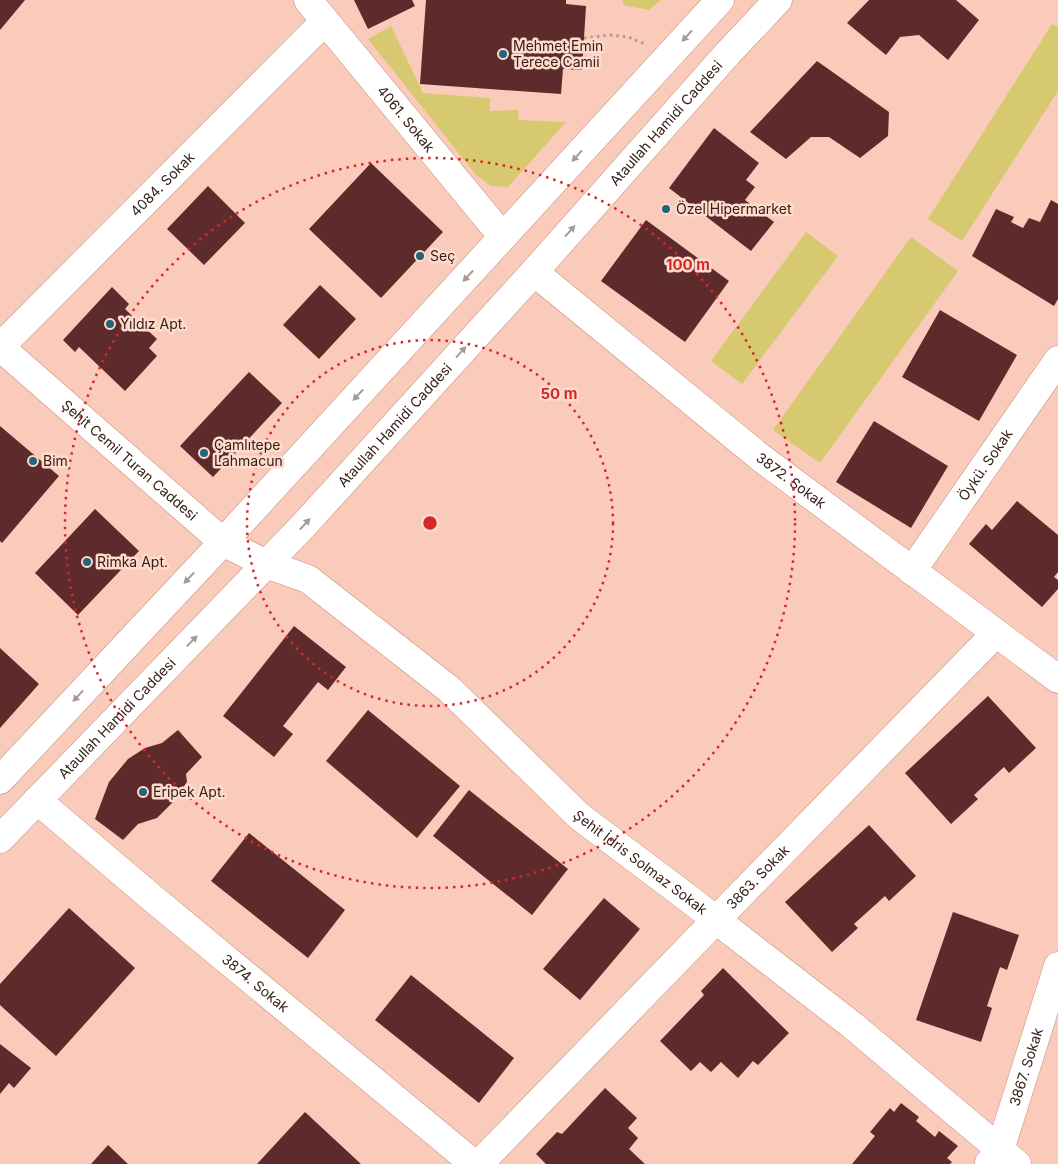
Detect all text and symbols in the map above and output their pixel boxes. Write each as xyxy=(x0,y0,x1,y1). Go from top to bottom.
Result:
one-way arrow xyxy=(681,29,693,41)
place label: Mehmet Emin Terece Camii xyxy=(513,37,603,70)
marker: Mehmet Emin Terece Camii xyxy=(497,48,509,60)
street label: Ataullah Hamidi Caddesi xyxy=(606,57,725,189)
street label: 4061. Sokak xyxy=(374,82,439,155)
street label: 4084. Sokak xyxy=(126,148,198,219)
one-way arrow xyxy=(572,149,583,162)
place label: Özel Hipermarket xyxy=(676,200,792,217)
marker: Özel Hipermarket xyxy=(660,203,672,215)
one-way arrow xyxy=(564,226,576,238)
place label: Seç xyxy=(430,247,455,264)
marker: Seç xyxy=(414,250,426,262)
text: 100 m xyxy=(666,255,710,274)
one-way arrow xyxy=(462,269,474,281)
place label: Yıldız Apt. xyxy=(120,315,186,332)
marker: Yıldız Apt. xyxy=(104,318,116,330)
one-way arrow xyxy=(455,346,467,358)
street label: Ataullah Hamidi Caddesi xyxy=(334,359,455,490)
text: 50 m xyxy=(541,384,577,403)
one-way arrow xyxy=(352,389,364,401)
street label: Şehit Cemil Turan Caddesi xyxy=(58,396,201,524)
street label: Öykü. Sokak xyxy=(954,425,1016,504)
place label: Çamlıtepe Lahmacun xyxy=(214,436,283,469)
marker: Çamlıtepe Lahmacun xyxy=(198,447,210,459)
street label: 3872. Sokak xyxy=(753,449,830,512)
place label: Bim xyxy=(43,452,68,469)
marker: Bim xyxy=(27,455,39,467)
centre of rings xyxy=(421,514,439,532)
one-way arrow xyxy=(299,518,311,530)
place label: Rimka Apt. xyxy=(97,553,168,570)
marker: Rimka Apt. xyxy=(81,556,93,568)
one-way arrow xyxy=(183,571,195,583)
one-way arrow xyxy=(186,635,198,647)
street label: Ataullah Hamidi Caddesi xyxy=(54,654,179,782)
one-way arrow xyxy=(72,690,84,702)
place label: Eripek Apt. xyxy=(153,783,226,800)
marker: Eripek Apt. xyxy=(137,786,149,798)
street label: Şehit İdris Solmaz Sokak xyxy=(570,806,711,918)
street label: 3863. Sokak xyxy=(722,841,793,912)
street label: 3874. Sokak xyxy=(219,950,293,1016)
street label: 3867. Sokak xyxy=(1005,1026,1046,1108)

